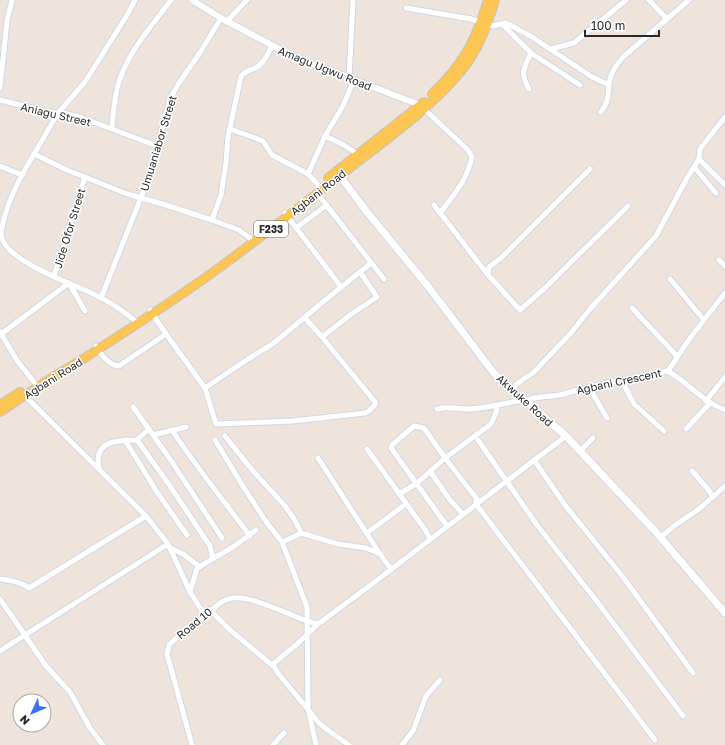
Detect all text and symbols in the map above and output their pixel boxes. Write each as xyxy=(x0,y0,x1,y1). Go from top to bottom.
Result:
scale bar xyxy=(585,12,659,38)
text: 100 m xyxy=(591,18,625,33)
street label: Amagu Ugwu Road xyxy=(276,43,374,93)
street label: Umuaniabor Street xyxy=(137,94,179,192)
street label: Aniagu Street xyxy=(19,100,93,128)
street label: Agbani Road xyxy=(288,166,348,218)
street label: Jide Ofor Street xyxy=(51,186,87,270)
road number: F233 xyxy=(254,221,288,237)
street label: Agbani Road xyxy=(21,355,85,401)
street label: Agbani Crescent xyxy=(575,366,663,396)
street label: Akwuke Road xyxy=(494,371,556,429)
street label: Road 10 xyxy=(174,605,214,641)
north arrow xyxy=(12,693,52,733)
text: N xyxy=(17,713,32,728)

